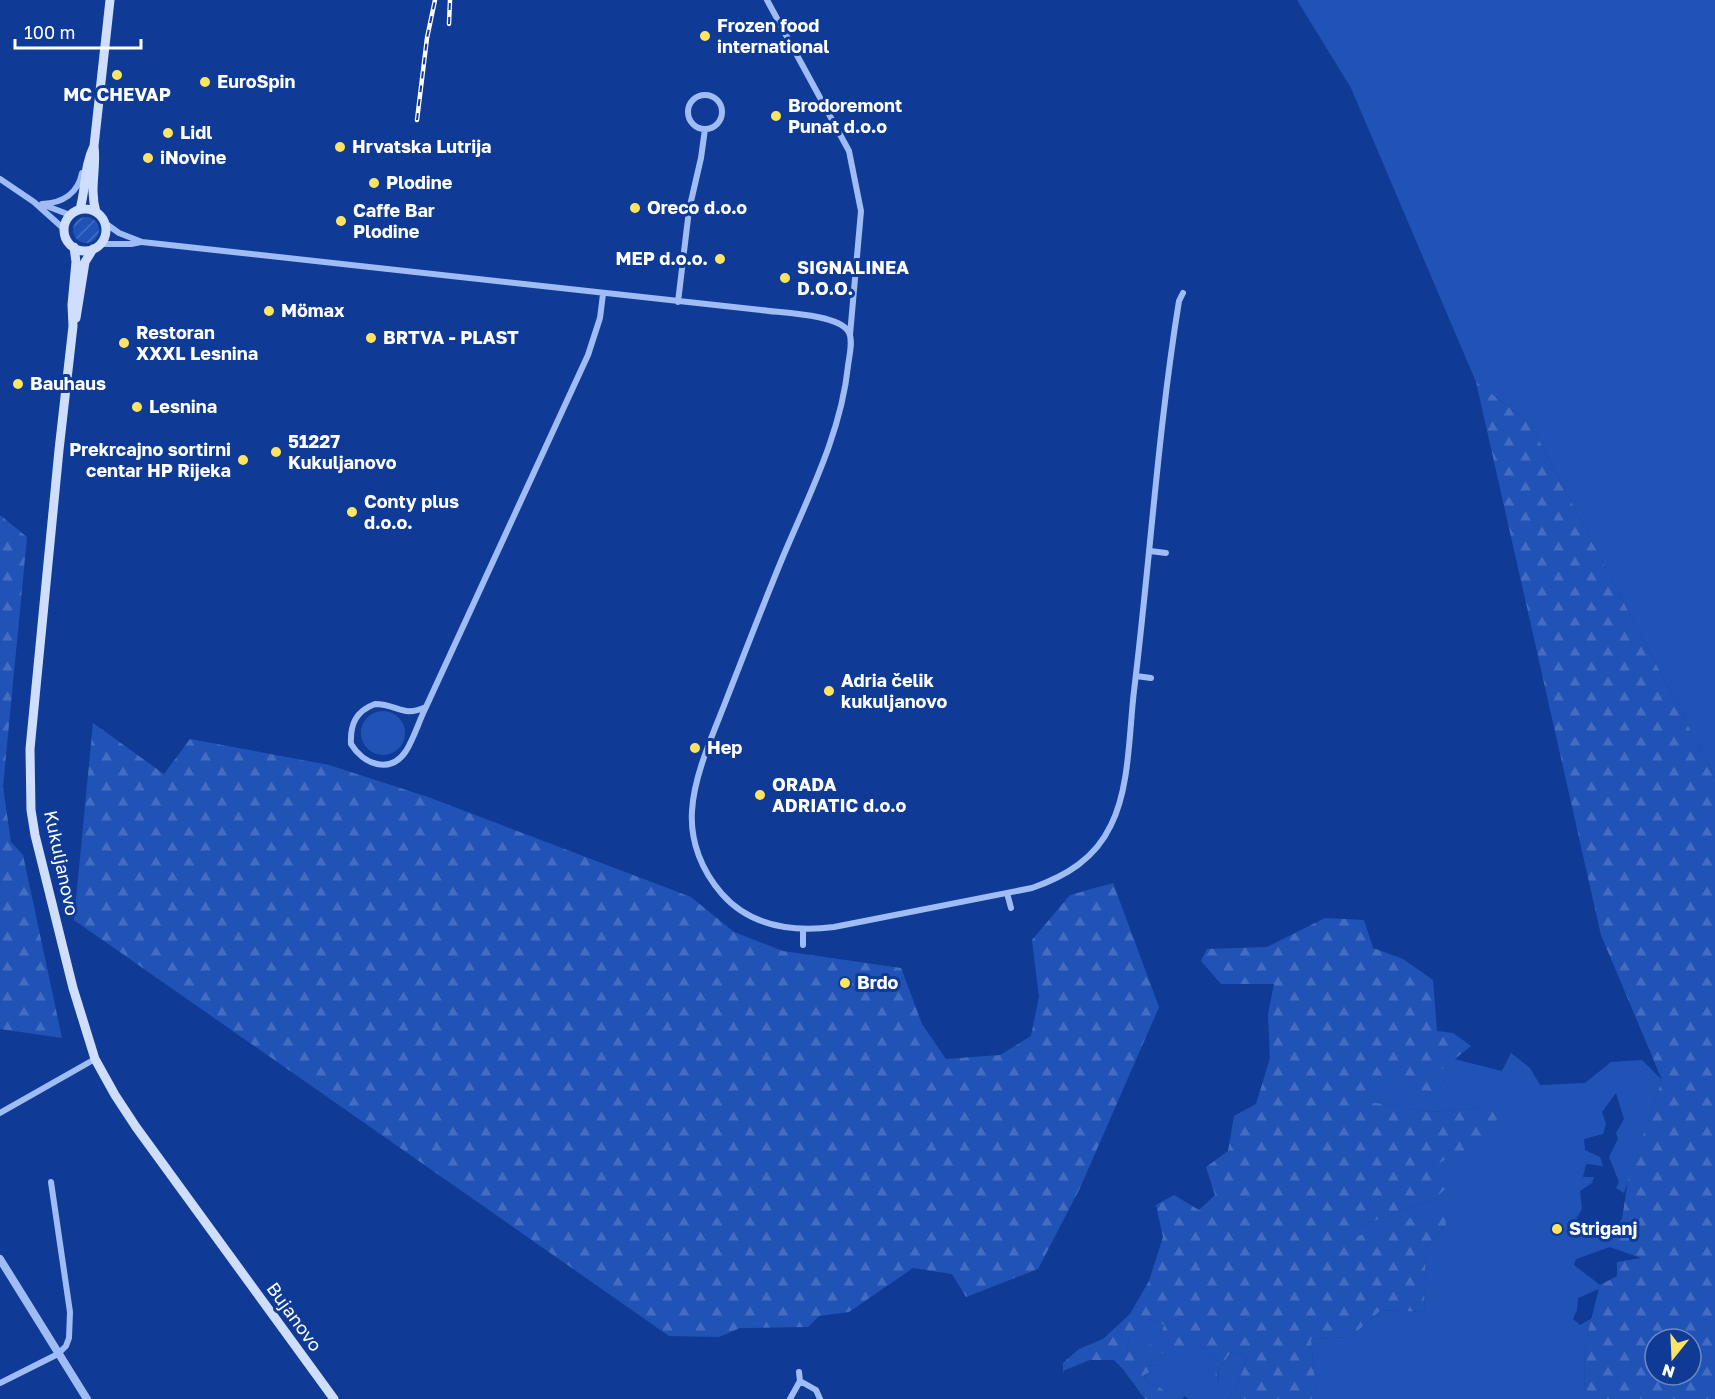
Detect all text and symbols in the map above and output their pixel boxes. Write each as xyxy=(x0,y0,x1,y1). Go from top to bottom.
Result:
scale bar xyxy=(15,12,141,50)
place label: Frozen food international xyxy=(717,14,829,57)
text: 100 m xyxy=(24,21,75,43)
marker: Frozen food international xyxy=(698,29,712,43)
marker: MC CHEVAP xyxy=(110,68,124,82)
place label: EuroSpin xyxy=(217,70,296,92)
marker: EuroSpin xyxy=(198,75,212,89)
place label: MC CHEVAP xyxy=(63,83,171,105)
place label: Brodoremont Punat d.o.o xyxy=(788,94,902,137)
marker: Brodoremont Punat d.o.o xyxy=(769,109,783,123)
place label: Lidl xyxy=(180,121,212,143)
marker: Lidl xyxy=(161,126,175,140)
place label: Hrvatska Lutrija xyxy=(352,135,492,157)
marker: Hrvatska Lutrija xyxy=(333,140,347,154)
place label: iNovine xyxy=(160,146,227,168)
marker: iNovine xyxy=(141,151,155,165)
place label: Plodine xyxy=(386,171,453,193)
marker: Plodine xyxy=(367,176,381,190)
place label: Oreco d.o.o xyxy=(647,196,747,218)
place label: Caffe Bar Plodine xyxy=(353,199,435,242)
marker: Oreco d.o.o xyxy=(628,201,642,215)
marker: Caffe Bar Plodine xyxy=(334,214,348,228)
place label: MEP d.o.o. xyxy=(615,247,708,269)
marker: MEP d.o.o. xyxy=(713,252,727,266)
place label: SIGNALINEA D.O.O. xyxy=(797,256,909,299)
marker: SIGNALINEA D.O.O. xyxy=(778,271,792,285)
place label: Mömax xyxy=(281,299,345,321)
marker: Mömax xyxy=(262,304,276,318)
place label: Restoran XXXL Lesnina xyxy=(136,321,258,364)
place label: BRTVA - PLAST xyxy=(383,326,519,348)
marker: BRTVA - PLAST xyxy=(364,331,378,345)
marker: Restoran XXXL Lesnina xyxy=(117,336,131,350)
place label: Bauhaus xyxy=(30,372,106,394)
marker: Bauhaus xyxy=(11,377,25,391)
place label: Lesnina xyxy=(149,395,217,417)
marker: Lesnina xyxy=(130,400,144,414)
place label: 51227 Kukuljanovo xyxy=(288,430,397,473)
place label: Prekrcajno sortirni centar HP Rijeka xyxy=(69,438,231,481)
marker: 51227 Kukuljanovo xyxy=(269,445,283,459)
marker: Prekrcajno sortirni centar HP Rijeka xyxy=(236,453,250,467)
place label: Conty plus d.o.o. xyxy=(364,490,459,533)
marker: Conty plus d.o.o. xyxy=(345,505,359,519)
place label: Adria čelik kukuljanovo xyxy=(841,669,947,712)
marker: Adria čelik kukuljanovo xyxy=(822,684,836,698)
place label: Hep xyxy=(707,736,742,758)
marker: Hep xyxy=(688,741,702,755)
place label: ORADA ADRIATIC d.o.o xyxy=(772,773,906,816)
marker: ORADA ADRIATIC d.o.o xyxy=(753,788,767,802)
street label: Kukuljanovo xyxy=(40,808,84,917)
place label: Brdo xyxy=(857,971,899,993)
marker: Brdo xyxy=(838,976,852,990)
place label: Striganj xyxy=(1569,1217,1637,1239)
marker: Striganj xyxy=(1550,1222,1564,1236)
street label: Bujanovo xyxy=(262,1278,327,1355)
north arrow xyxy=(1643,1327,1703,1387)
text: N xyxy=(1659,1360,1677,1383)

